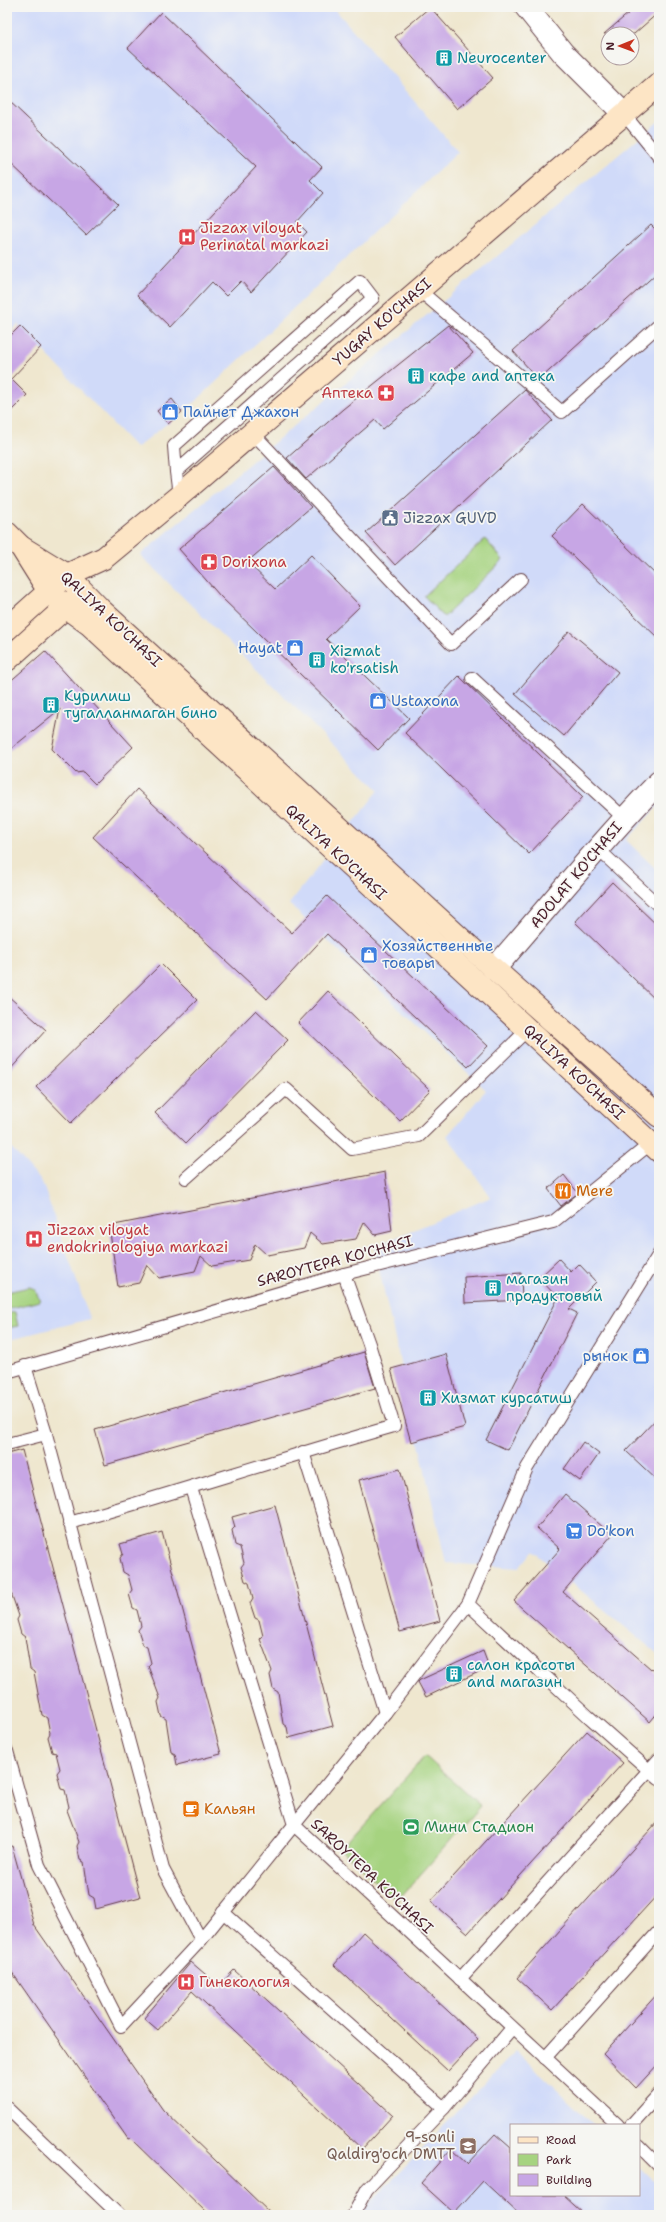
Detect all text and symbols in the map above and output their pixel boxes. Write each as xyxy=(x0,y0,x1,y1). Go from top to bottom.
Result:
north arrow xyxy=(600,26,640,66)
text: N xyxy=(603,41,618,51)
building icon: Neurocenter xyxy=(434,48,454,68)
place label: Neurocenter xyxy=(457,48,547,68)
place label: Jizzax viloyat Perinatal markazi xyxy=(200,218,329,255)
hospital icon: Jizzax viloyat Perinatal markazi xyxy=(177,227,197,247)
street label: YUGAY KO'CHASI xyxy=(328,274,436,370)
building icon: кафе and аптека xyxy=(406,366,426,386)
place label: кафе and аптека xyxy=(429,366,555,386)
place label: Аптека xyxy=(321,383,374,403)
pharmacy icon: Аптека xyxy=(376,383,396,403)
shop icon: Пайнет Джахон xyxy=(160,402,180,422)
place label: Пайнет Джахон xyxy=(183,402,299,422)
public building icon: Jizzax GUVD xyxy=(380,508,400,528)
place label: Jizzax GUVD xyxy=(403,508,497,528)
pharmacy icon: Dorixona xyxy=(199,552,219,572)
place label: Dorixona xyxy=(222,552,287,572)
street label: QALIYA KO'CHASI xyxy=(56,567,166,671)
place label: Hayat xyxy=(238,638,282,658)
shop icon: Hayat xyxy=(285,638,305,658)
place label: Xizmat ko'rsatish xyxy=(330,641,399,678)
building icon: Xizmat ko'rsatish xyxy=(307,650,327,670)
place label: Курилиш тугалланмаган бино xyxy=(64,686,217,723)
shop icon: Ustaxona xyxy=(368,691,388,711)
place label: Ustaxona xyxy=(391,691,459,711)
building icon: Курилиш тугалланмаган бино xyxy=(41,695,61,715)
street label: QALIYA KO'CHASI xyxy=(281,800,391,904)
street label: ADOLAT KO'CHASI xyxy=(526,818,626,932)
place label: Хозяйственные товары xyxy=(382,936,493,973)
shop icon: Хозяйственные товары xyxy=(359,945,379,965)
street label: QALIYA KO'CHASI xyxy=(519,1020,629,1124)
restaurant icon: Mere xyxy=(553,1181,573,1201)
place label: Mere xyxy=(576,1181,613,1201)
place label: Jizzax viloyat endokrinologiya markazi xyxy=(47,1220,228,1257)
hospital icon: Jizzax viloyat endokrinologiya markazi xyxy=(24,1229,44,1249)
street label: SAROYTEPA KO'CHASI xyxy=(255,1231,415,1291)
place label: магазин продуктовый xyxy=(506,1269,603,1306)
building icon: магазин продуктовый xyxy=(483,1278,503,1298)
place label: рынок xyxy=(583,1346,628,1366)
shop icon: рынок xyxy=(631,1346,651,1366)
building icon: Хизмат курсатиш xyxy=(418,1388,438,1408)
place label: Хизмат курсатиш xyxy=(441,1388,572,1408)
supermarket icon: Do'kon xyxy=(564,1521,584,1541)
place label: Do'kon xyxy=(587,1521,634,1541)
place label: салон красоты and магазин xyxy=(467,1655,575,1692)
building icon: салон красоты and магазин xyxy=(444,1664,464,1684)
cafe icon: Кальян xyxy=(181,1799,201,1819)
place label: Кальян xyxy=(204,1799,256,1819)
street label: SAROYTEPA KO'CHASI xyxy=(307,1814,437,1938)
sports icon: Мини Стадион xyxy=(401,1817,421,1837)
place label: Мини Стадион xyxy=(424,1817,534,1837)
hospital icon: Гинекология xyxy=(176,1972,196,1992)
place label: Гинекология xyxy=(199,1972,290,1992)
legend xyxy=(510,2124,640,2196)
place label: 9-sonli Qaldirg'och DMTT xyxy=(327,2127,455,2164)
text: Road xyxy=(546,2132,577,2148)
school or university icon: 9-sonli Qaldirg'och DMTT xyxy=(458,2136,478,2156)
text: Park xyxy=(546,2152,572,2168)
text: Building xyxy=(546,2172,592,2188)

